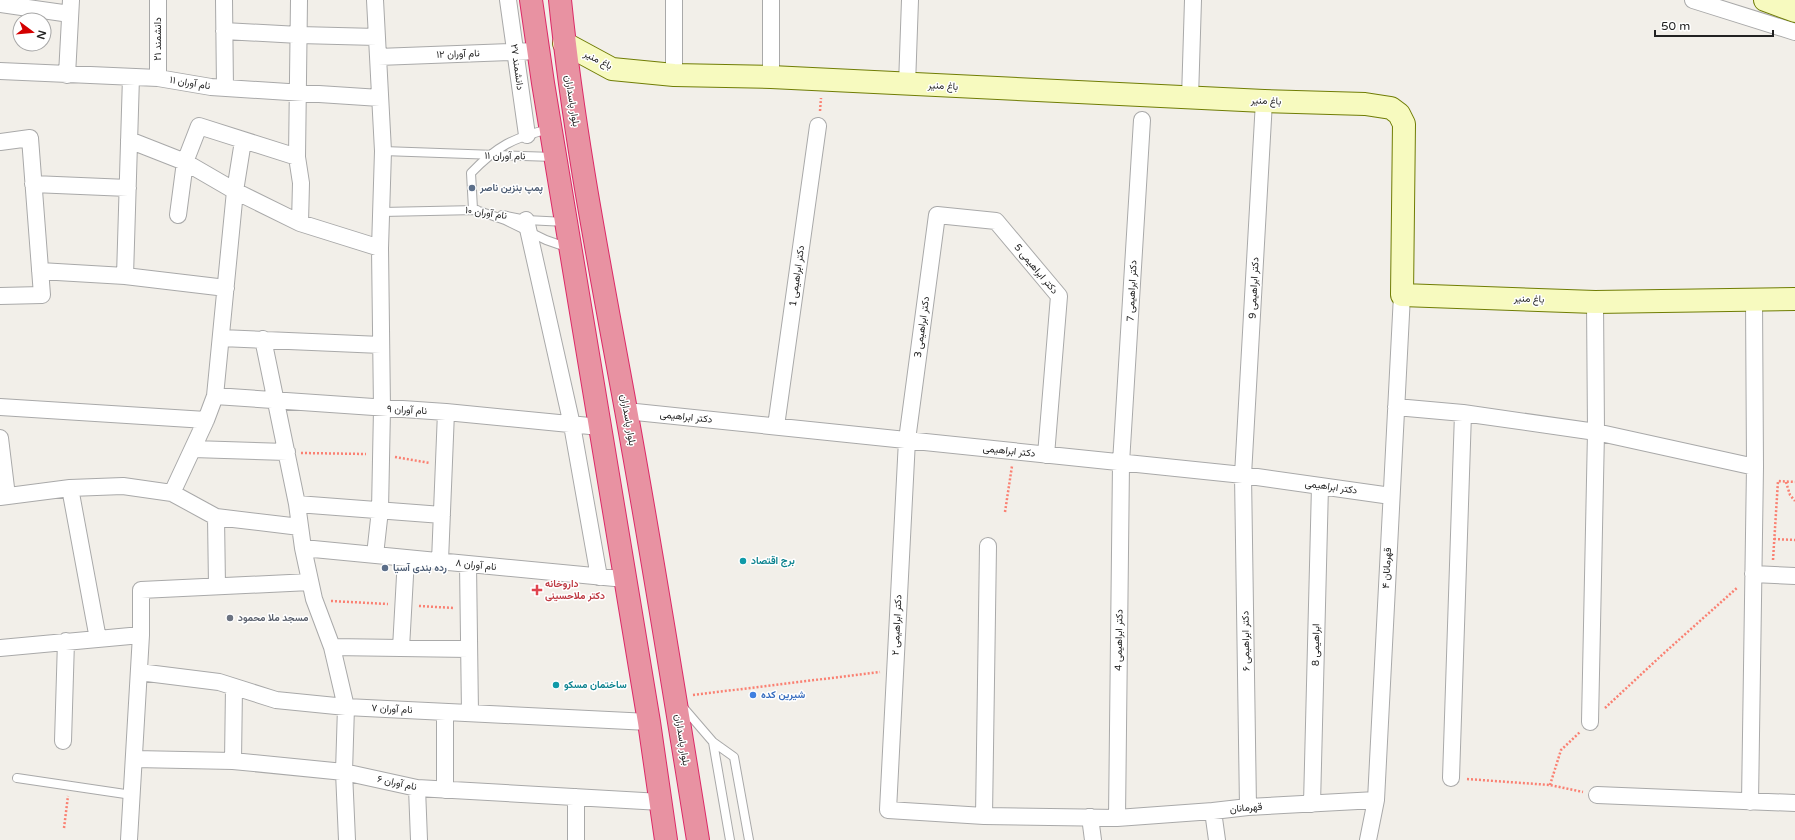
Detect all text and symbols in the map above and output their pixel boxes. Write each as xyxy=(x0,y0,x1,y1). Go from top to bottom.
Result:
north arrow xyxy=(12,12,52,52)
scale bar xyxy=(1655,12,1773,38)
street label: دانشمند ۲۱ xyxy=(152,17,164,61)
text: 50 m xyxy=(1661,19,1690,33)
text: N xyxy=(34,29,49,41)
street label: دانشمند ۲۷ xyxy=(508,43,526,91)
street label: نام آوران ۱۲ xyxy=(436,47,480,61)
street label: باغ منیر xyxy=(581,47,614,72)
street label: نام آوران ۱۱ xyxy=(169,74,211,92)
street label: بلوار پاسداران xyxy=(561,74,582,128)
street label: باغ منیر xyxy=(926,79,959,93)
street label: باغ منیر xyxy=(1250,94,1281,108)
street label: نام آوران ۱۱ xyxy=(484,150,526,162)
place label: پمپ بنزین ناصر xyxy=(479,182,543,195)
marker: پمپ بنزین ناصر xyxy=(467,183,477,193)
street label: نام آوران ۱۰ xyxy=(464,204,508,222)
street label: دکتر ابراهیمی 5 xyxy=(1012,241,1061,297)
street label: دکتر ابراهیمی 1 xyxy=(787,244,807,307)
street label: دکتر ابراهیمی 9 xyxy=(1246,257,1262,319)
street label: دکتر ابراهیمی 7 xyxy=(1124,260,1140,322)
street label: باغ منیر xyxy=(1513,292,1544,306)
street label: دکتر ابراهیمی 3 xyxy=(912,295,932,358)
street label: بلوار پاسداران xyxy=(617,393,638,447)
street label: نام آوران ۹ xyxy=(387,403,427,417)
street label: دکتر ابراهیمی xyxy=(659,408,713,426)
street label: دکتر ابراهیمی xyxy=(982,442,1036,460)
street label: دکتر ابراهیمی xyxy=(1304,477,1358,497)
street label: قهرمانان ۴ xyxy=(1380,547,1394,589)
place label: برج اقتصاد xyxy=(751,555,795,568)
marker: برج اقتصاد xyxy=(738,556,748,566)
street label: نام آوران ۸ xyxy=(455,557,497,573)
place label: رده بندی آسیا xyxy=(393,562,447,574)
marker: رده بندی آسیا xyxy=(380,563,390,573)
place label: داروخانه دکتر ملاحسینی xyxy=(545,578,605,602)
marker: داروخانه دکتر ملاحسینی xyxy=(532,585,542,595)
street label: دکتر ابراهیمی ۲ xyxy=(889,594,905,656)
street label: دکتر ابراهیمی 4 xyxy=(1112,609,1126,671)
street label: دکتر ابراهیمی ۶ xyxy=(1239,611,1253,671)
place label: مسجد ملا محمود xyxy=(238,612,309,624)
marker: مسجد ملا محمود xyxy=(225,613,235,623)
street label: ابراهیمی 8 xyxy=(1310,624,1322,666)
place label: ساختمان مسکو xyxy=(564,679,627,691)
marker: ساختمان مسکو xyxy=(551,680,561,690)
place label: شیرین کده xyxy=(761,689,805,701)
marker: شیرین کده xyxy=(748,690,758,700)
street label: نام آوران ۷ xyxy=(371,702,413,716)
street label: بلوار پاسداران xyxy=(671,713,692,767)
street label: نام آوران ۶ xyxy=(376,773,418,793)
street label: قهرمانان xyxy=(1229,801,1263,815)

